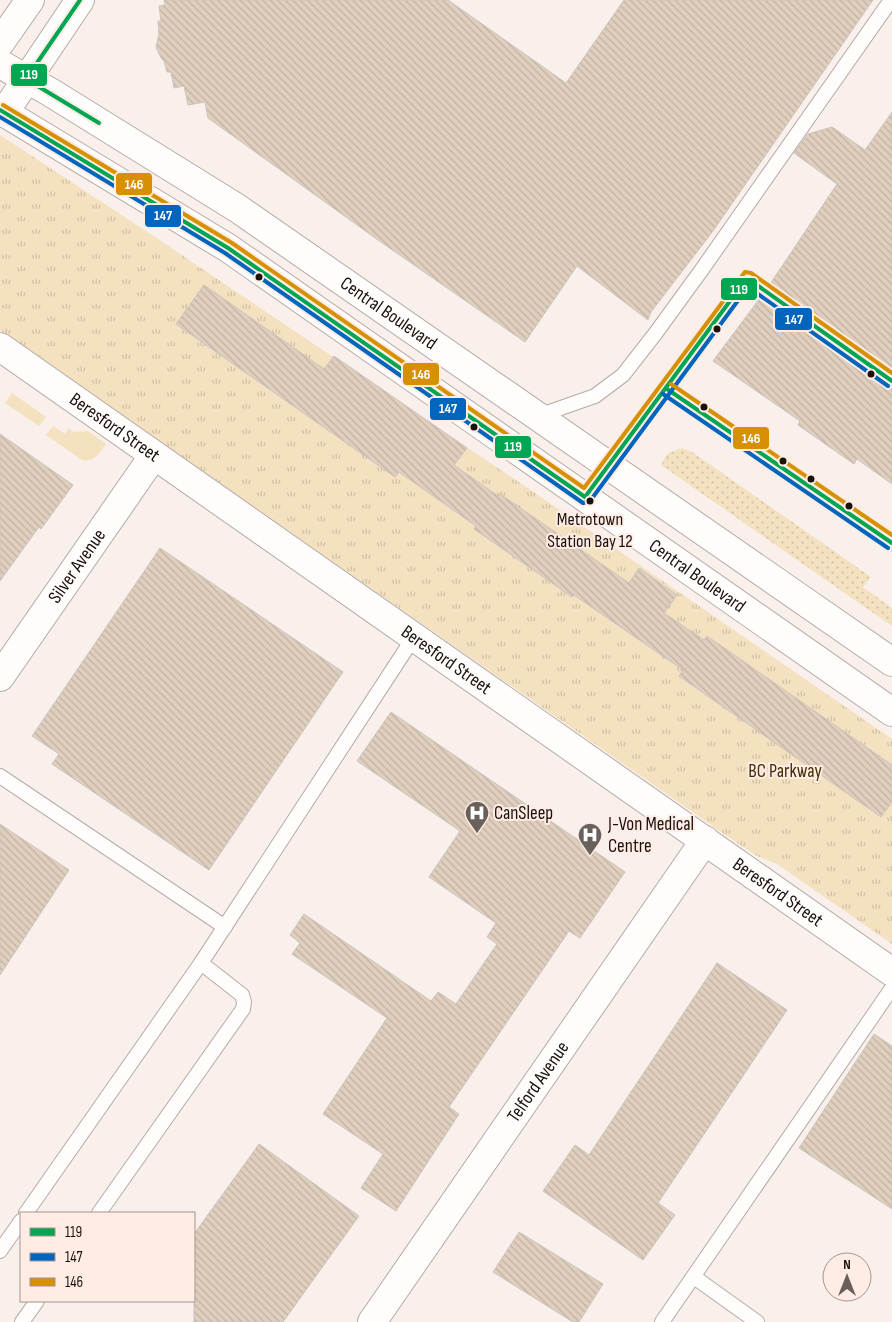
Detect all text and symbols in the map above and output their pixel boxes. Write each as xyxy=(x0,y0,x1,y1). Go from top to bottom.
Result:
line badge: 119 xyxy=(10,63,48,87)
text: 119 xyxy=(20,66,38,83)
line badge: 146 xyxy=(115,172,153,196)
text: 146 xyxy=(125,176,144,193)
line badge: 147 xyxy=(144,204,182,228)
text: 147 xyxy=(154,207,173,224)
unlabelled marker xyxy=(254,272,264,282)
street label: Central Boulevard xyxy=(336,272,442,355)
line badge: 119 xyxy=(720,277,758,301)
text: 119 xyxy=(730,281,748,298)
line badge: 147 xyxy=(774,307,813,331)
text: 147 xyxy=(785,311,804,328)
unlabelled marker xyxy=(712,324,722,334)
line badge: 146 xyxy=(402,362,440,386)
text: 146 xyxy=(412,366,431,383)
unlabelled marker xyxy=(866,369,876,379)
street label: Beresford Street xyxy=(65,388,164,467)
line badge: 147 xyxy=(429,397,467,421)
text: 147 xyxy=(439,400,458,417)
unlabelled marker xyxy=(699,402,709,412)
unlabelled marker xyxy=(469,422,479,432)
line badge: 146 xyxy=(732,426,770,450)
text: 146 xyxy=(742,430,761,447)
line badge: 119 xyxy=(494,435,532,459)
text: 119 xyxy=(504,438,522,455)
unlabelled marker xyxy=(778,456,788,466)
unlabelled marker xyxy=(806,474,816,484)
marker: Metrotown Station Bay 12 xyxy=(585,496,595,506)
unlabelled marker xyxy=(844,501,854,511)
place label: Metrotown Station Bay 12 xyxy=(547,509,633,552)
street label: Silver Avenue xyxy=(43,525,111,608)
street label: Central Boulevard xyxy=(644,534,750,618)
street label: Beresford Street xyxy=(397,620,496,699)
park label: BC Parkway xyxy=(748,760,822,783)
hospital icon: CanSleep xyxy=(464,800,490,834)
place label: CanSleep xyxy=(494,802,553,825)
place label: J-Von Medical Centre xyxy=(607,813,694,858)
hospital icon: J-Von Medical Centre xyxy=(577,822,603,856)
street label: Beresford Street xyxy=(728,853,828,932)
street label: Telford Avenue xyxy=(502,1037,574,1127)
legend xyxy=(20,1212,195,1302)
text: 119 xyxy=(65,1223,82,1242)
text: 147 xyxy=(65,1248,82,1267)
north arrow xyxy=(822,1252,872,1302)
text: N xyxy=(843,1256,851,1273)
text: 146 xyxy=(65,1273,83,1292)

